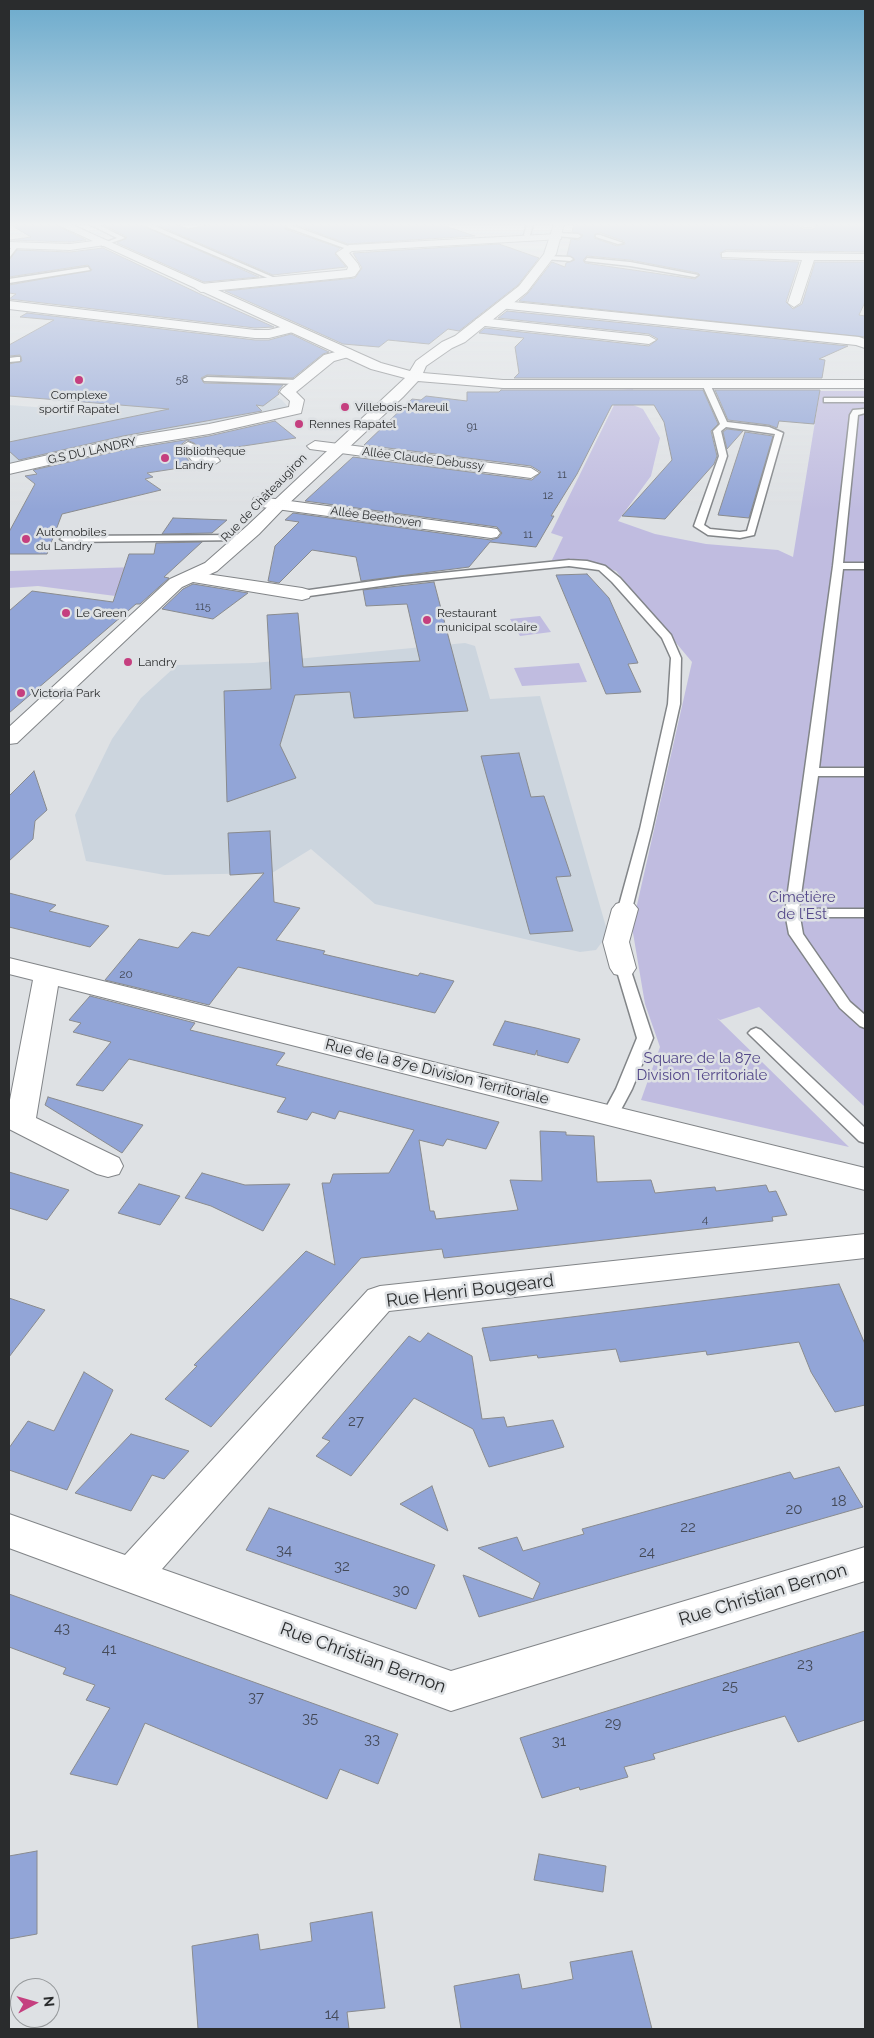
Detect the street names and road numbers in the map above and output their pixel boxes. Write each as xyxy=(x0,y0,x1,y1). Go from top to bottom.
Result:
street label: G.S DU LANDRY xyxy=(46,435,138,467)
street label: Allée Claude Debussy xyxy=(361,444,485,474)
street label: Rue de Châteaugiron xyxy=(218,451,310,545)
street label: Allée Beethoven xyxy=(329,503,423,531)
street label: Rue de la 87e Division Territoriale xyxy=(323,1035,551,1109)
street label: Rue Henri Bougeard xyxy=(385,1270,555,1312)
street label: Rue Christian Bernon xyxy=(676,1559,850,1631)
street label: Rue Christian Bernon xyxy=(277,1618,449,1698)

